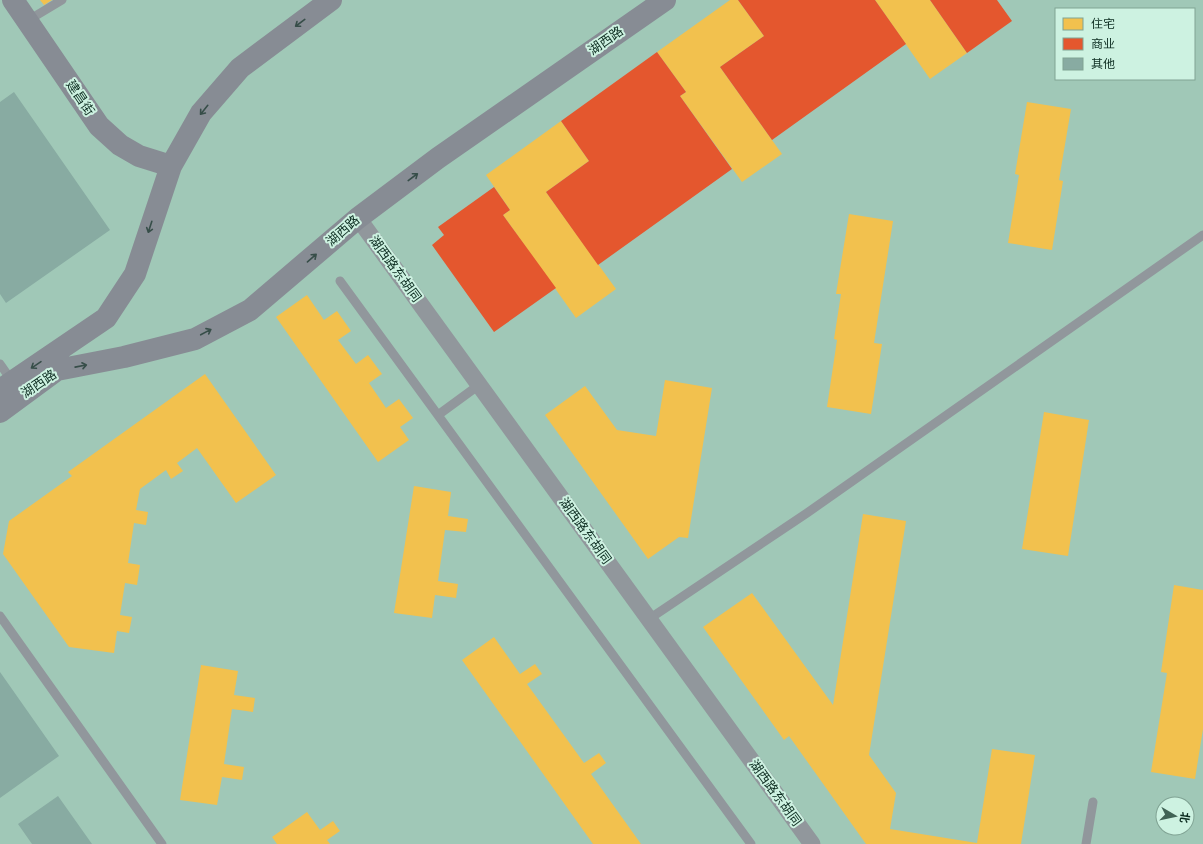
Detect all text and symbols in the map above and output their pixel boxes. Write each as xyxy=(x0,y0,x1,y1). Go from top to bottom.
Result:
legend xyxy=(1055,8,1195,80)
text: 住宅 xyxy=(1091,17,1115,31)
one-way arrow xyxy=(294,19,305,27)
street label: 湖西路 xyxy=(585,23,627,59)
text: 商业 xyxy=(1091,37,1115,51)
text: 其他 xyxy=(1091,57,1115,71)
street label: 建昌街 xyxy=(62,77,98,119)
one-way arrow xyxy=(200,105,208,116)
one-way arrow xyxy=(408,173,419,181)
street label: 湖西路 xyxy=(323,212,363,250)
one-way arrow xyxy=(146,221,153,234)
street label: 湖西路东胡同 xyxy=(366,233,424,305)
one-way arrow xyxy=(307,254,317,263)
one-way arrow xyxy=(200,328,212,336)
one-way arrow xyxy=(31,361,42,369)
one-way arrow xyxy=(74,361,87,369)
street label: 湖西路 xyxy=(18,366,60,402)
street label: 湖西路东胡同 xyxy=(556,495,614,567)
street label: 湖西路东胡同 xyxy=(746,757,804,829)
north arrow xyxy=(1155,796,1195,836)
text: 北 xyxy=(1177,811,1192,824)

